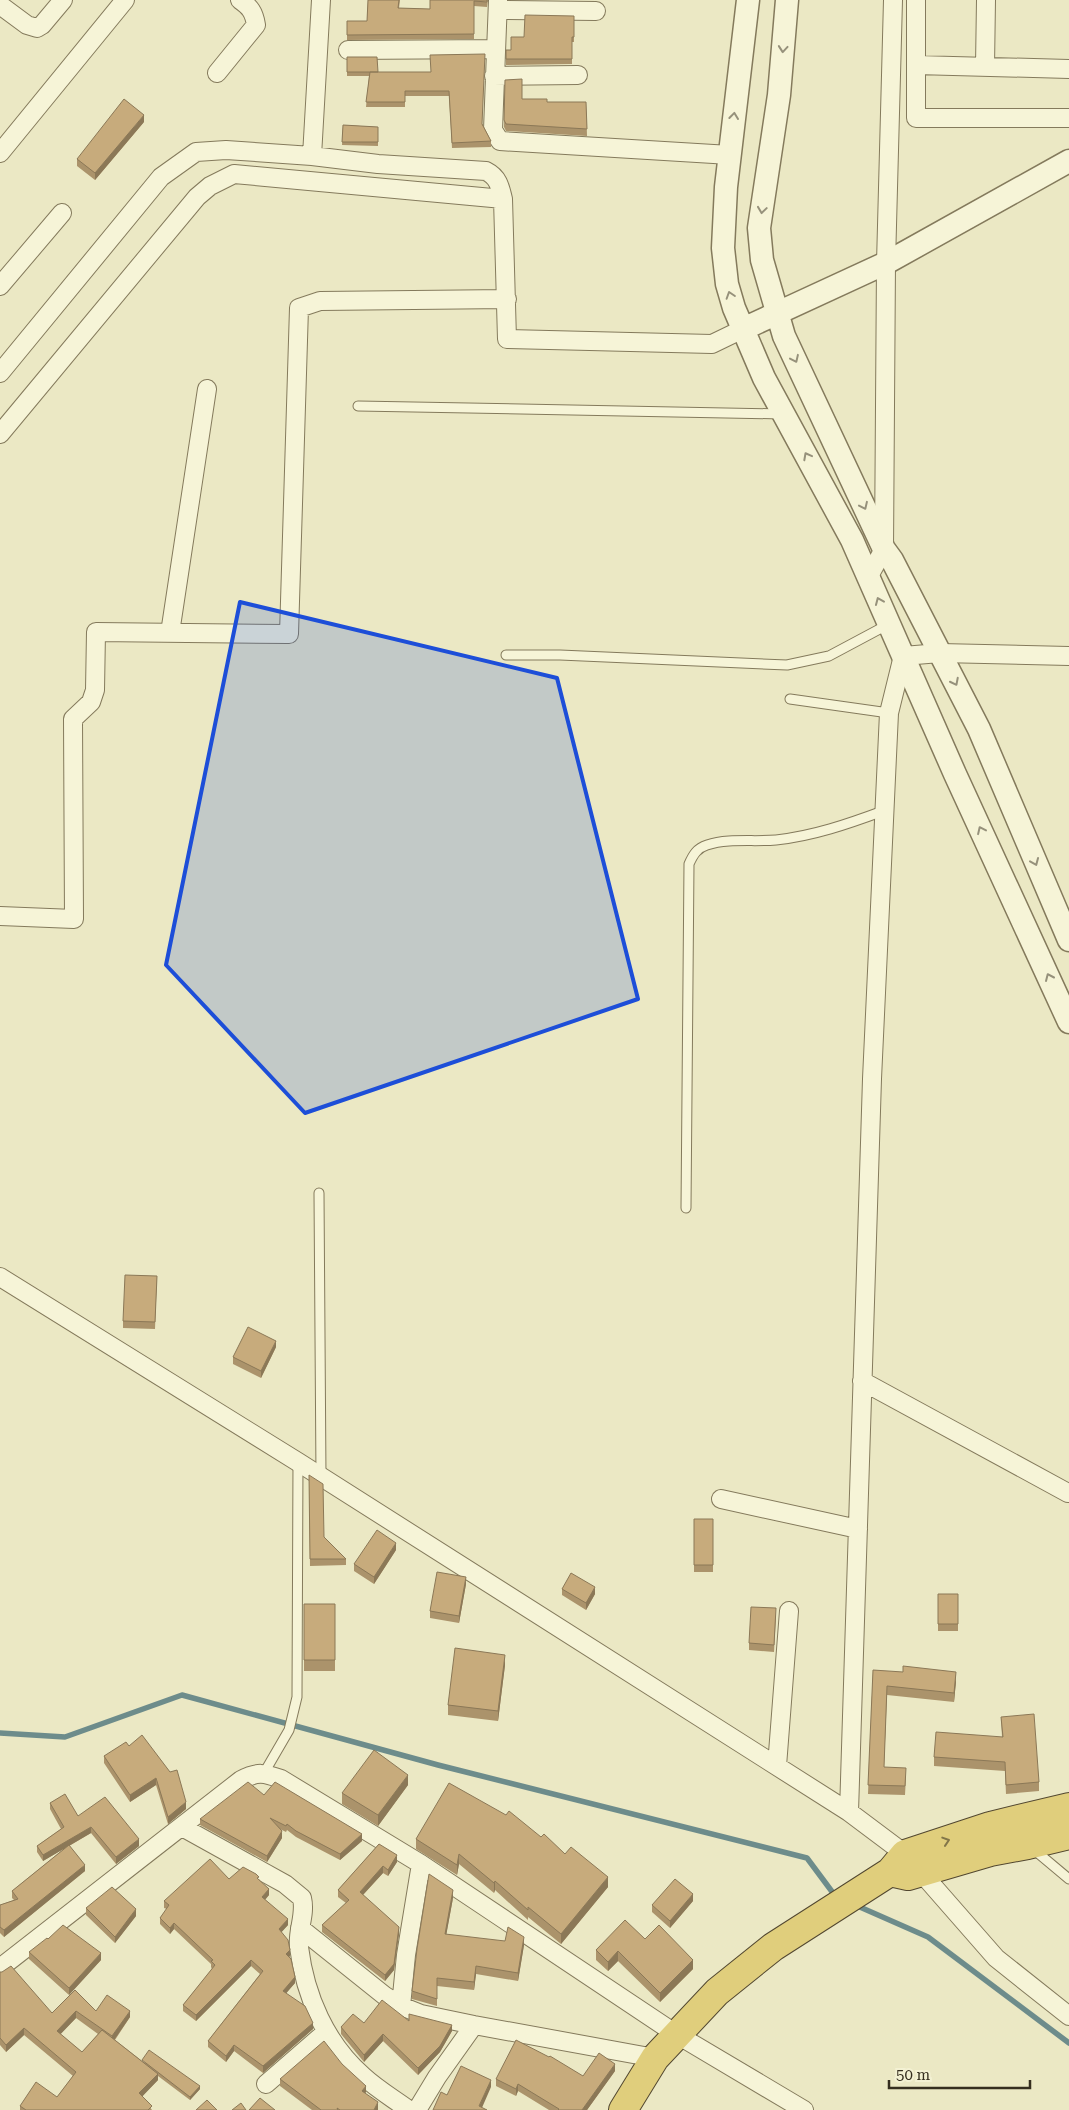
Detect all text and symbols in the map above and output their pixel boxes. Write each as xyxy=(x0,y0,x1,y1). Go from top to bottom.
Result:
one-way arrow xyxy=(778,45,789,53)
one-way arrow xyxy=(728,112,739,120)
one-way arrow xyxy=(757,206,768,214)
one-way arrow xyxy=(726,291,736,300)
one-way arrow xyxy=(789,354,799,363)
one-way arrow xyxy=(803,452,813,461)
one-way arrow xyxy=(858,501,868,510)
one-way arrow xyxy=(875,597,886,606)
one-way arrow xyxy=(949,676,959,685)
one-way arrow xyxy=(977,826,988,835)
one-way arrow xyxy=(1029,857,1039,866)
one-way arrow xyxy=(1045,973,1055,982)
one-way arrow xyxy=(941,1837,949,1847)
scale bar xyxy=(889,2058,1030,2090)
text: 50 m xyxy=(896,2066,931,2084)

